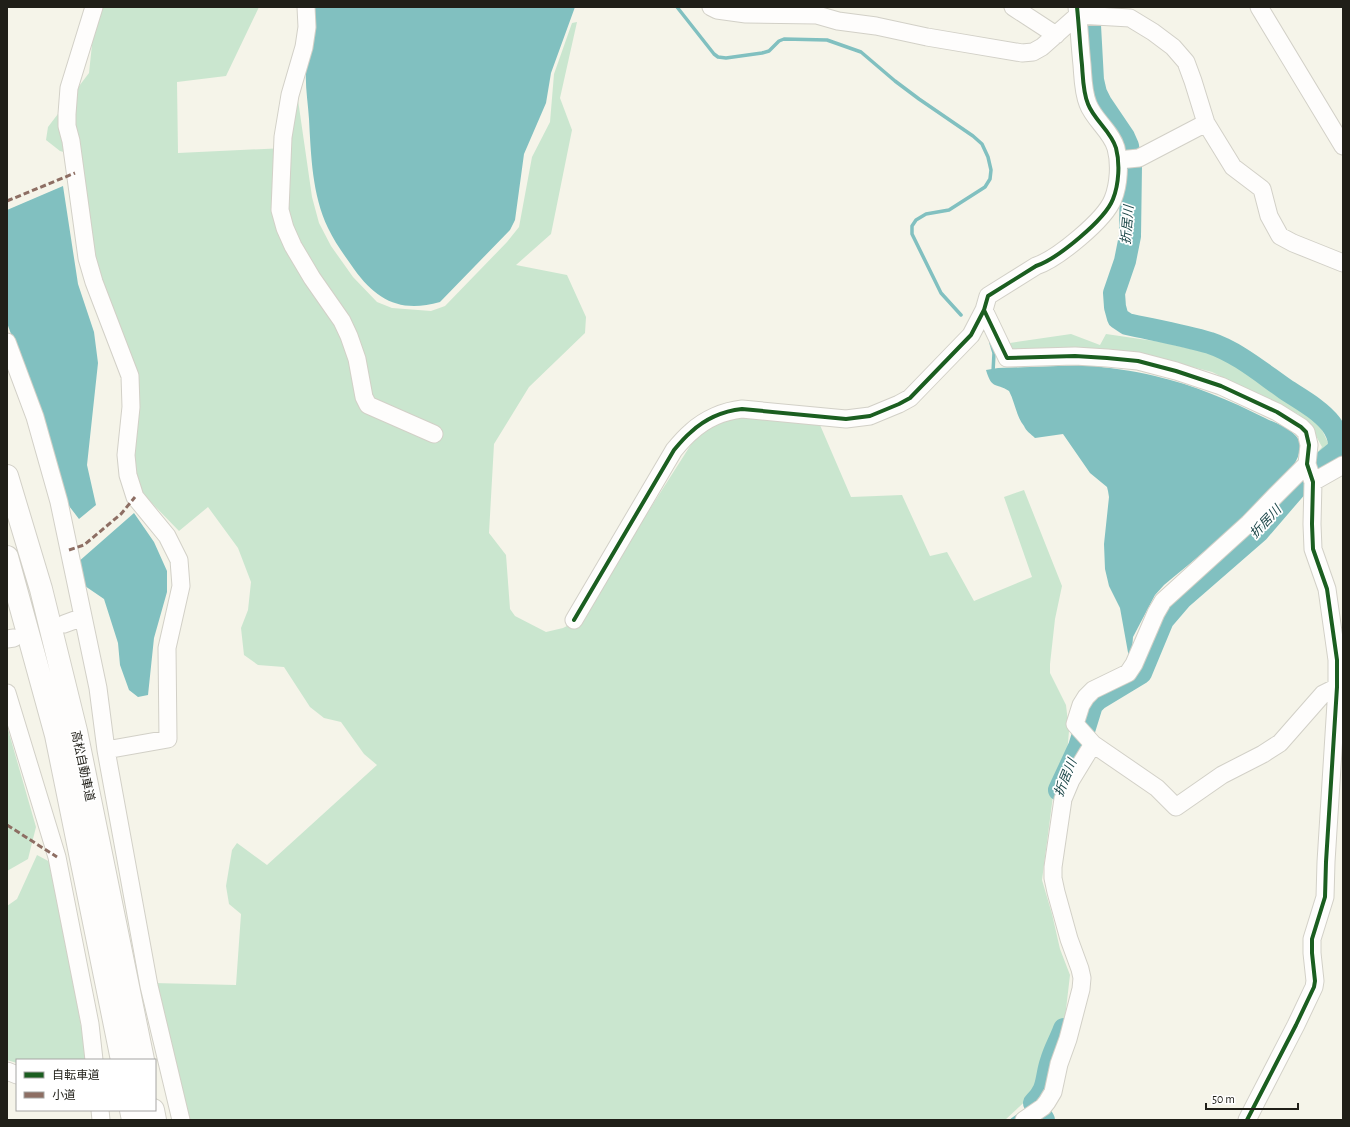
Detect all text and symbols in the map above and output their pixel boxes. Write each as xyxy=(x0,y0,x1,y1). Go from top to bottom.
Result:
water label: 折居川 xyxy=(1119,203,1136,245)
water label: 折居川 xyxy=(1247,501,1285,541)
street label: 高松自動車道 xyxy=(70,729,97,802)
water label: 折居川 xyxy=(1052,755,1080,799)
legend xyxy=(16,1059,156,1111)
text: 自転車道 xyxy=(52,1068,100,1081)
scale bar xyxy=(1206,1085,1298,1111)
text: 小道 xyxy=(52,1088,76,1101)
text: 50 m xyxy=(1212,1093,1235,1105)

